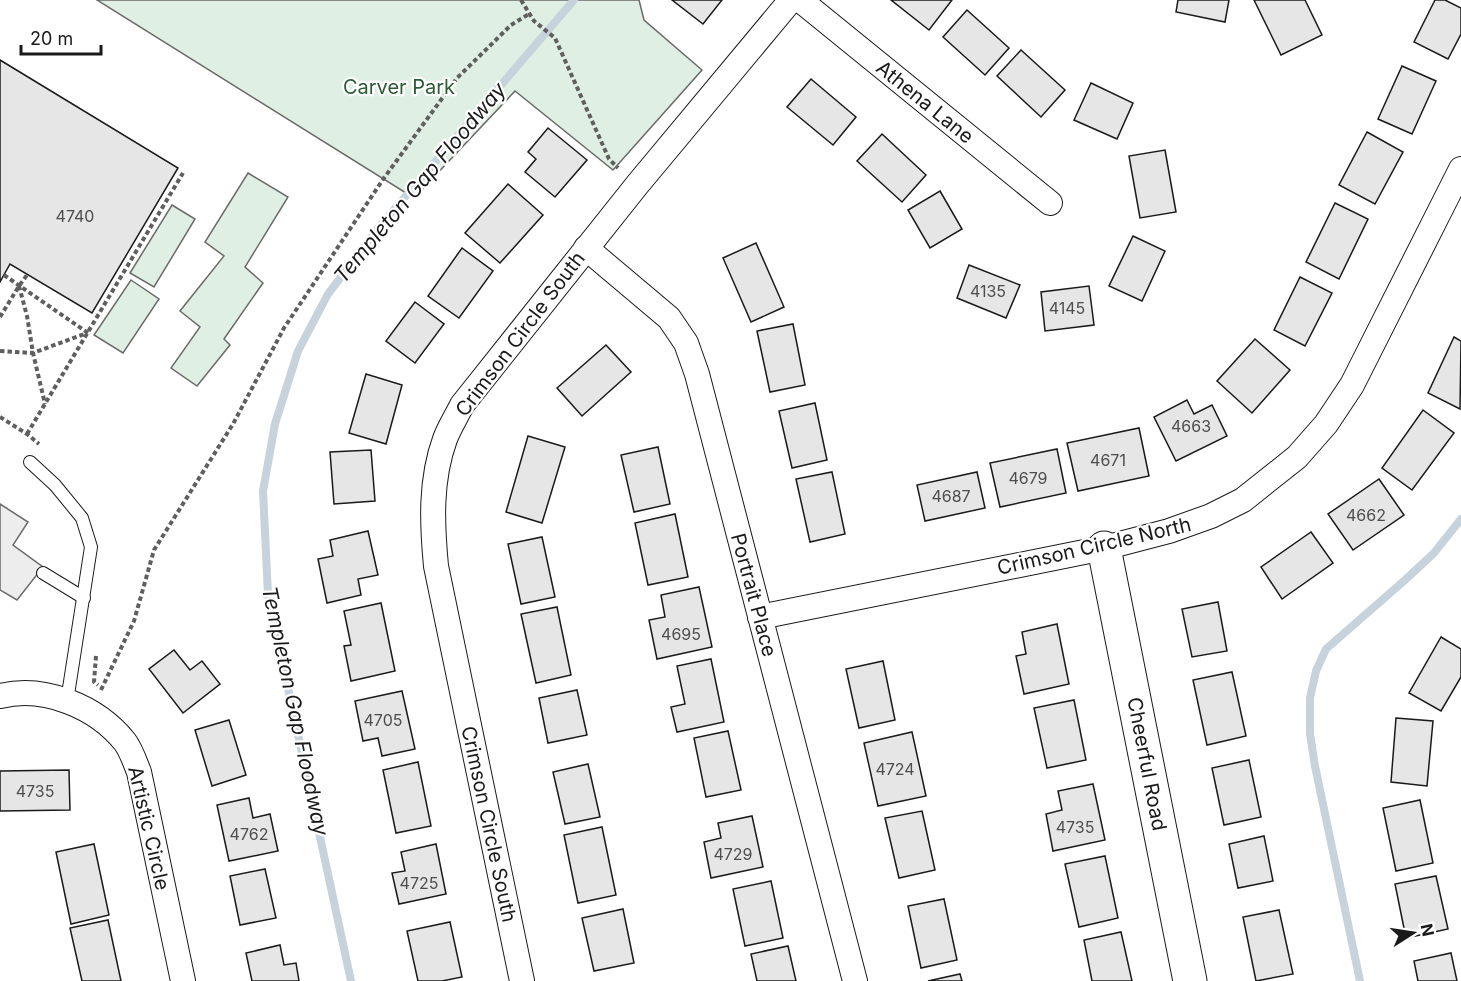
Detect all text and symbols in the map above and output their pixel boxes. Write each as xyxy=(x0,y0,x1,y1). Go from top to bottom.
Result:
scale bar xyxy=(21,18,100,56)
text: 20 m xyxy=(30,28,73,49)
street label: Athena Lane xyxy=(872,56,978,148)
park label: Carver Park xyxy=(343,75,455,99)
water label: Templeton Gap Floodway xyxy=(328,76,512,288)
house number: 4740 xyxy=(56,206,94,226)
street label: Crimson Circle South xyxy=(450,247,590,421)
house number: 4135 xyxy=(970,281,1006,301)
house number: 4145 xyxy=(1049,298,1085,318)
house number: 4663 xyxy=(1171,416,1211,436)
house number: 4671 xyxy=(1090,450,1126,470)
house number: 4679 xyxy=(1008,468,1048,488)
house number: 4687 xyxy=(931,486,971,506)
house number: 4662 xyxy=(1346,505,1386,525)
street label: Crimson Circle North xyxy=(995,512,1193,580)
street label: Portrait Place xyxy=(726,531,782,659)
water label: Templeton Gap Floodway xyxy=(257,584,334,839)
house number: 4695 xyxy=(661,624,701,644)
street label: Cheerful Road xyxy=(1122,695,1172,833)
house number: 4705 xyxy=(364,710,402,730)
street label: Crimson Circle South xyxy=(456,724,522,924)
house number: 4724 xyxy=(875,759,915,779)
street label: Artistic Circle xyxy=(123,764,175,892)
house number: 4735 xyxy=(16,781,54,801)
house number: 4735 xyxy=(1056,817,1094,837)
house number: 4762 xyxy=(230,824,268,844)
house number: 4729 xyxy=(713,844,753,864)
house number: 4725 xyxy=(400,873,438,893)
north arrow xyxy=(1383,903,1443,963)
text: N xyxy=(1417,922,1439,938)

